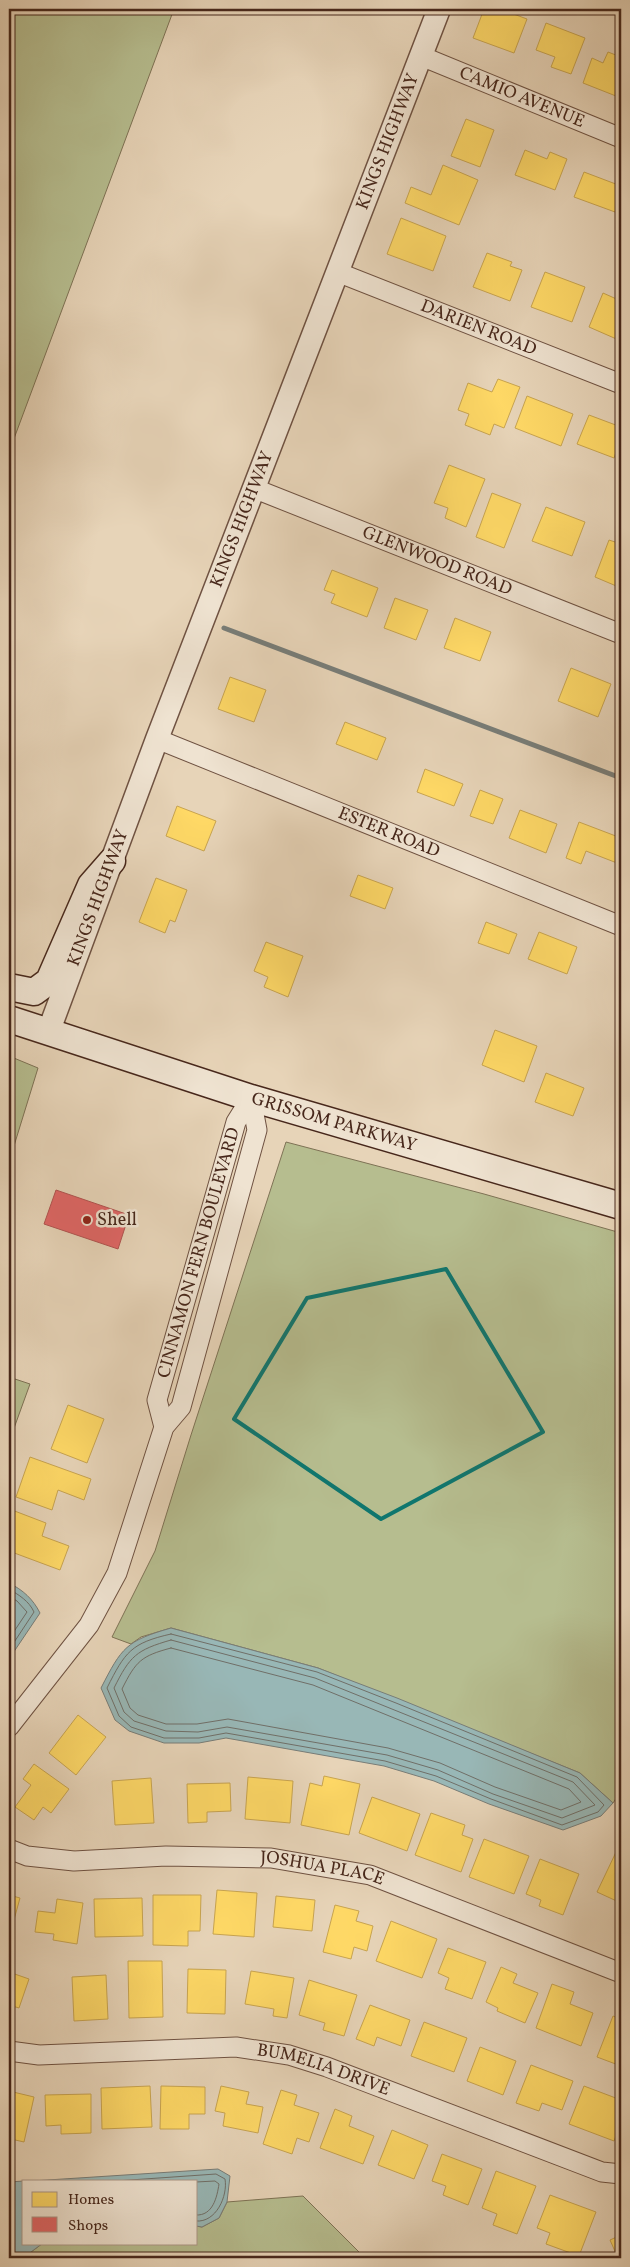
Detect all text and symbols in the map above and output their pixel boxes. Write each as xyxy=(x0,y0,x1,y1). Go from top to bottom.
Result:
street label: CAMIO AVENUE xyxy=(455,60,589,134)
street label: KINGS HIGHWAY xyxy=(350,70,425,213)
street label: DARIEN ROAD xyxy=(417,294,540,362)
street label: KINGS HIGHWAY xyxy=(204,448,279,591)
street label: GLENWOOD ROAD xyxy=(358,520,516,602)
street label: ESTER ROAD xyxy=(334,801,444,864)
street label: KINGS HIGHWAY xyxy=(61,826,135,970)
street label: GRISSOM PARKWAY xyxy=(248,1086,420,1158)
street label: CINNAMON FERN BOULEVARD xyxy=(151,1125,246,1381)
place label: Shell xyxy=(97,1208,137,1233)
marker: Shell xyxy=(81,1214,93,1226)
street label: JOSHUA PLACE xyxy=(260,1845,388,1892)
street label: BUMELIA DRIVE xyxy=(255,2038,394,2102)
legend xyxy=(22,2180,198,2244)
text: Homes xyxy=(68,2190,114,2211)
text: Shops xyxy=(68,2216,108,2237)

